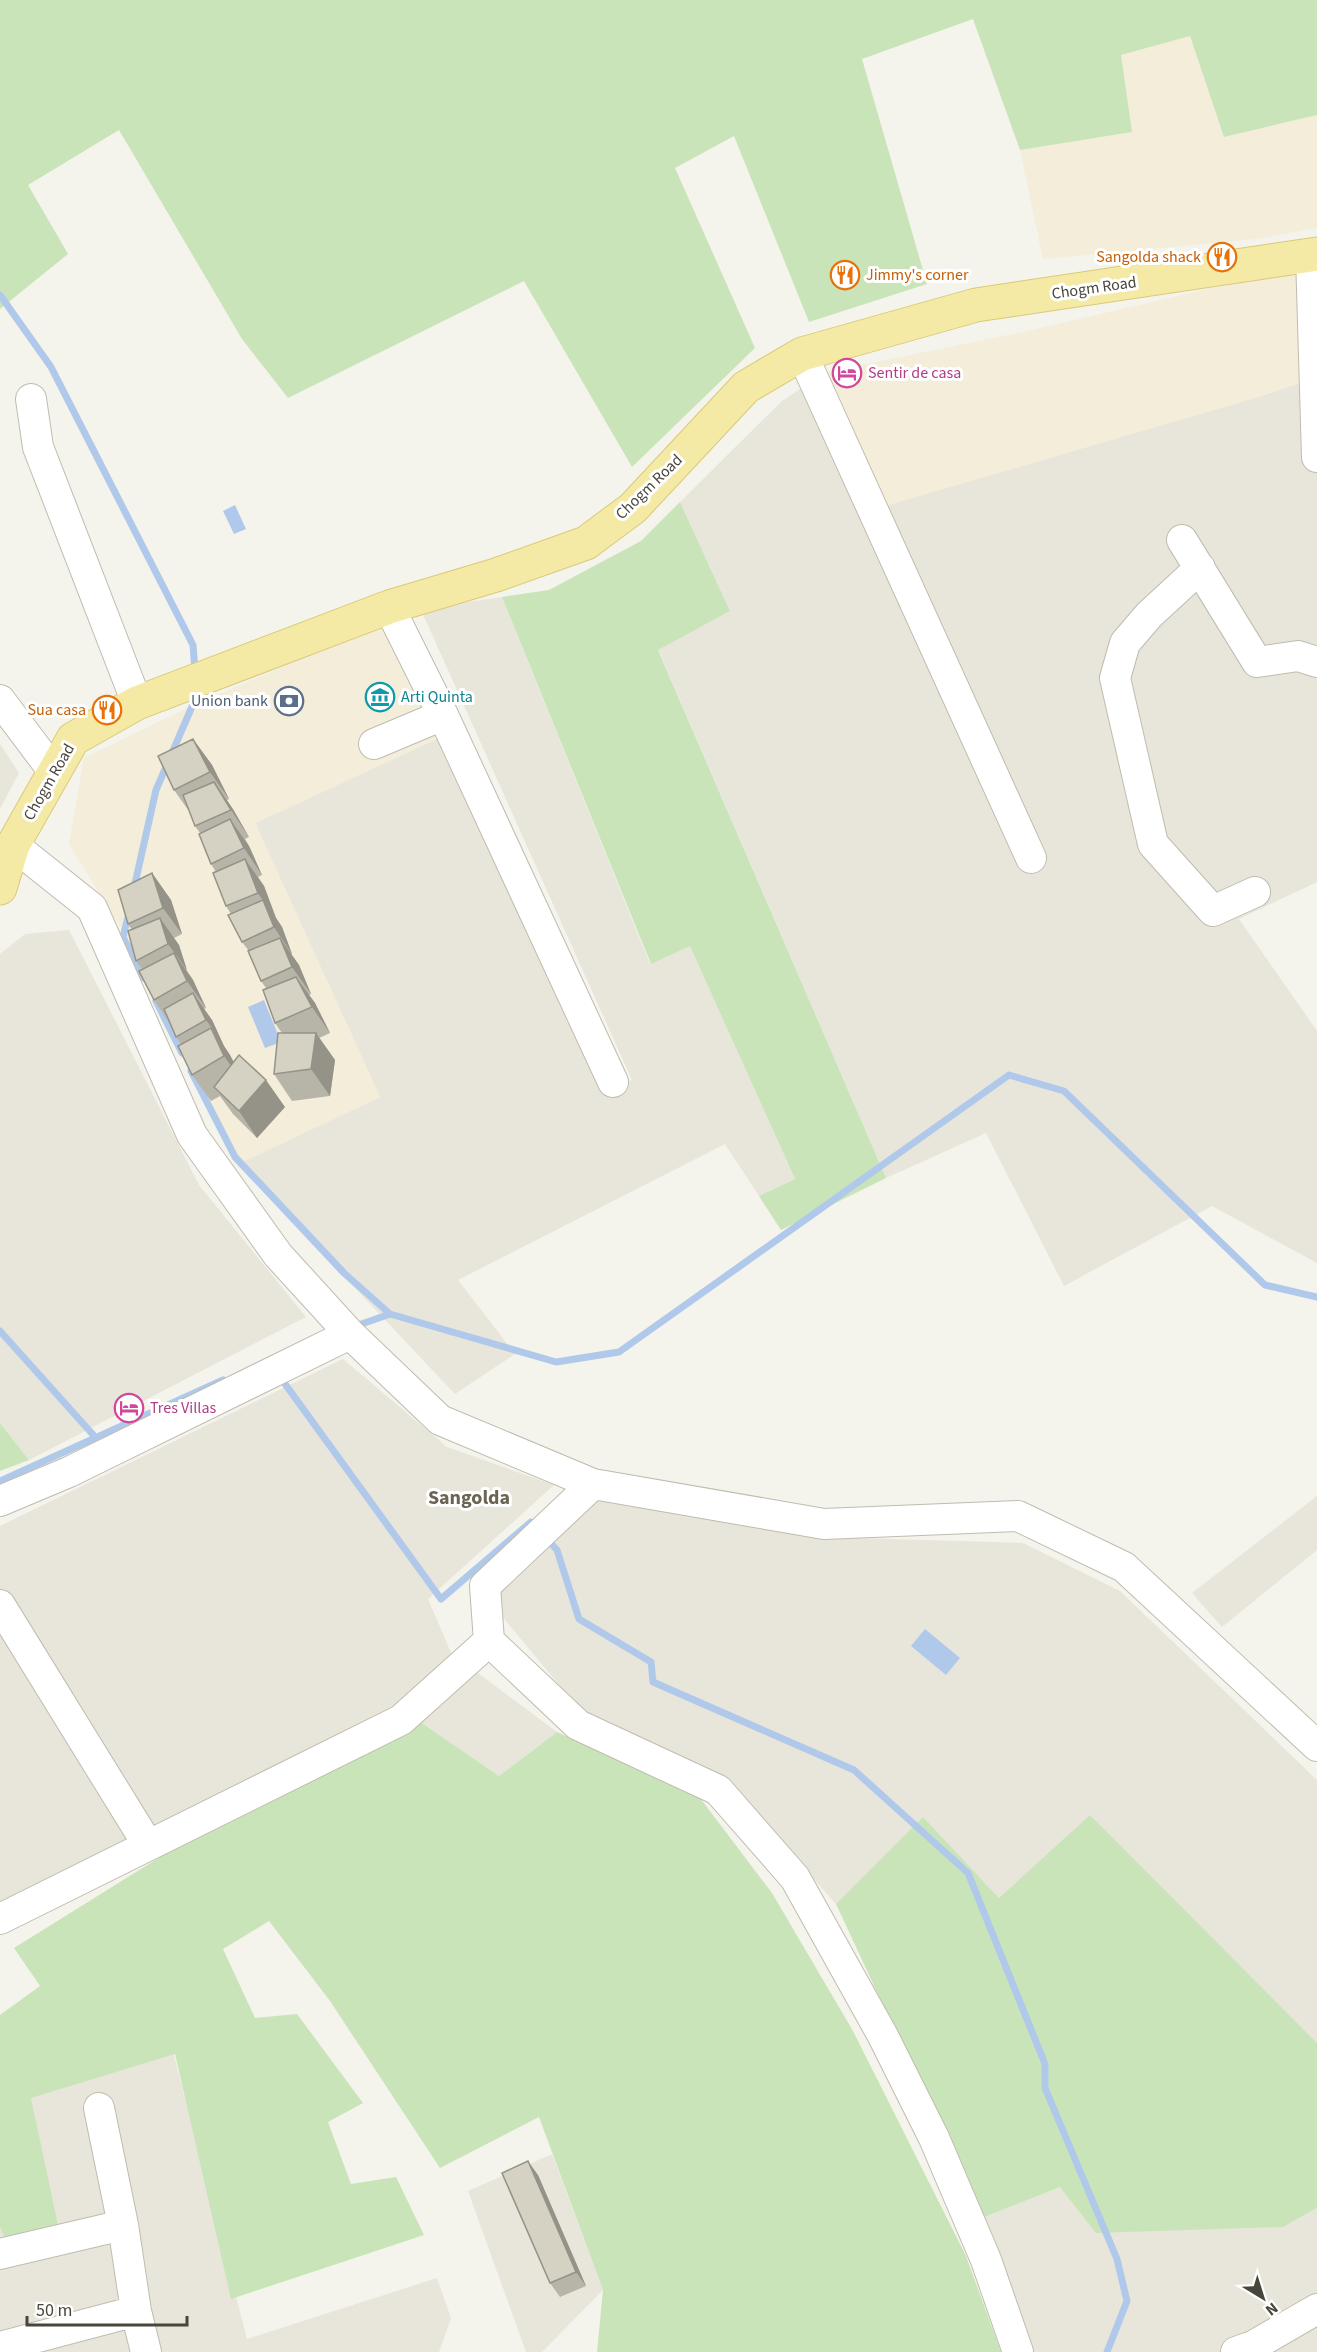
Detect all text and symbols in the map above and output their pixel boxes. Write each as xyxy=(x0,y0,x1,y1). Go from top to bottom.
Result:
restaurant icon: Sangolda shack xyxy=(1206,241,1238,273)
place label: Sangolda shack xyxy=(1096,246,1201,268)
restaurant icon: Jimmy's corner xyxy=(829,259,861,291)
place label: Jimmy's corner xyxy=(866,264,969,286)
street label: Chogm Road xyxy=(1050,271,1138,305)
hotel icon: Sentir de casa xyxy=(831,357,863,389)
place label: Sentir de casa xyxy=(868,362,961,384)
street label: Chogm Road xyxy=(611,449,687,525)
museum icon: Arti Quinta xyxy=(364,681,396,713)
bank icon: Union bank xyxy=(273,685,305,717)
place label: Arti Quinta xyxy=(401,686,473,708)
place label: Union bank xyxy=(191,690,268,712)
restaurant icon: Sua casa xyxy=(91,694,123,726)
place label: Sua casa xyxy=(28,699,86,721)
street label: Chogm Road xyxy=(18,740,80,824)
hotel icon: Tres Villas xyxy=(113,1392,145,1424)
place label: Tres Villas xyxy=(150,1397,216,1419)
district label: Sangolda xyxy=(428,1484,510,1512)
north arrow xyxy=(1233,2268,1293,2328)
scale bar xyxy=(27,2289,188,2327)
text: N xyxy=(1261,2297,1283,2321)
text: 50 m xyxy=(36,2298,72,2323)

